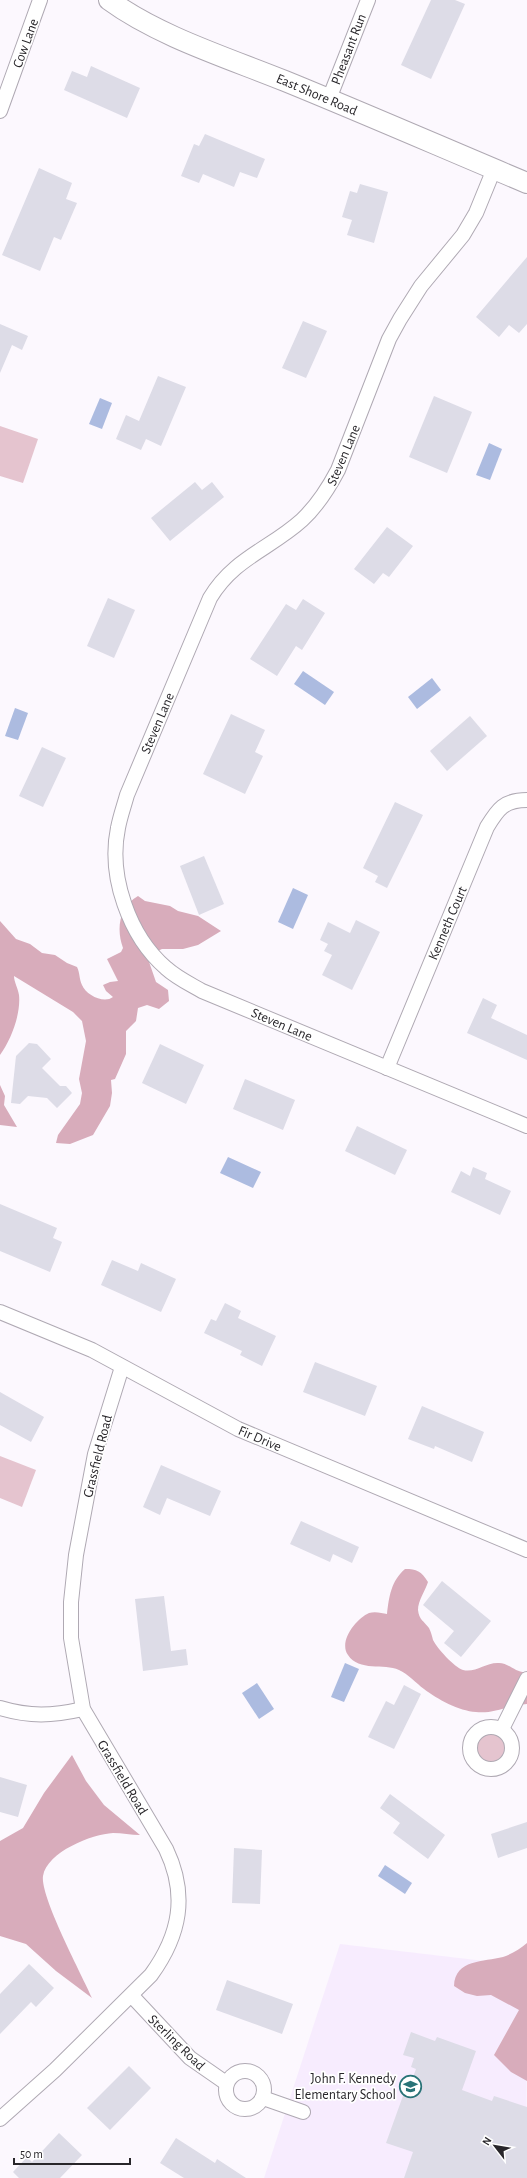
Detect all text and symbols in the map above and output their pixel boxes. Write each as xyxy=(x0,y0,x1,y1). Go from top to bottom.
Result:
street label: Pheasant Run xyxy=(329,12,369,87)
street label: Cow Lane xyxy=(11,17,41,70)
street label: East Shore Road xyxy=(274,72,359,118)
street label: Steven Lane xyxy=(325,423,363,488)
street label: Steven Lane xyxy=(139,691,177,756)
street label: Kenneth Court xyxy=(426,884,470,962)
street label: Steven Lane xyxy=(249,1006,314,1044)
street label: Grassfield Road xyxy=(81,1414,115,1499)
street label: Fir Drive xyxy=(236,1424,283,1454)
street label: Grassfield Road xyxy=(94,1738,150,1817)
street label: Sterling Road xyxy=(145,2012,207,2073)
place label: John F. Kennedy Elementary School xyxy=(295,2072,396,2102)
school or university icon: John F. Kennedy Elementary School xyxy=(398,2073,424,2099)
north arrow xyxy=(475,2126,515,2166)
text: N xyxy=(480,2135,494,2147)
scale bar xyxy=(14,2140,130,2166)
text: 50 m xyxy=(20,2148,43,2160)

